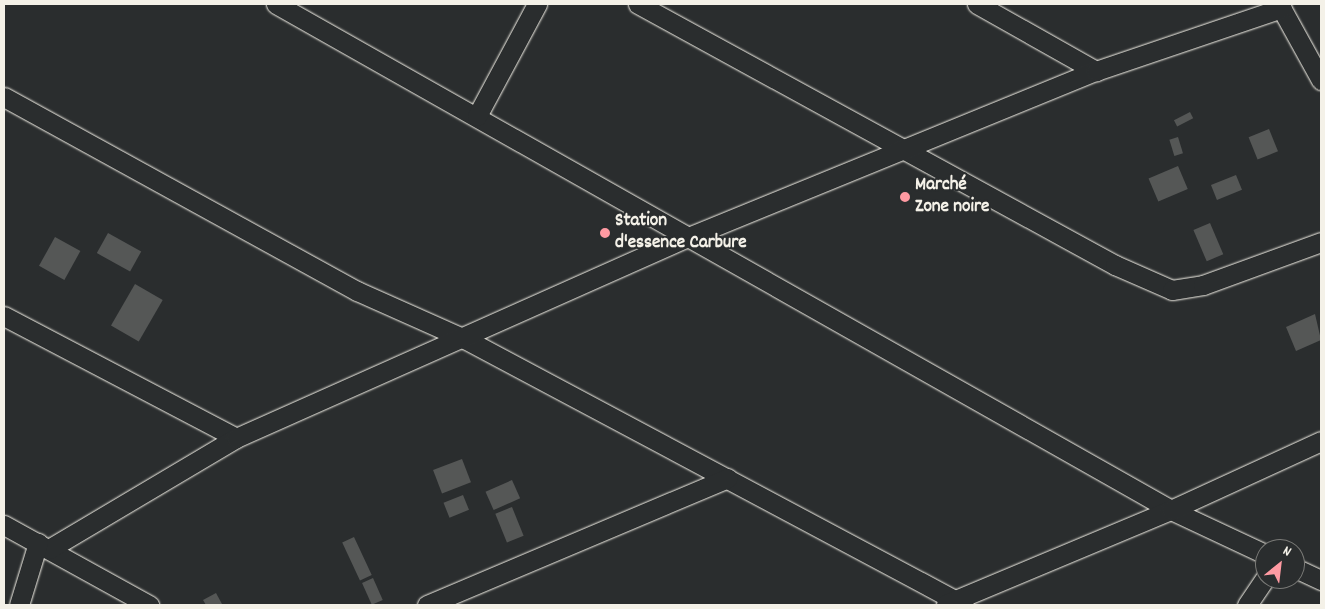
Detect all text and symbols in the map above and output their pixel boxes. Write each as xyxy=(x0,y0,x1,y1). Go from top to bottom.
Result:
place label: Marché Zone noire xyxy=(915,175,989,219)
marker: Marché Zone noire xyxy=(899,191,911,203)
place label: Station d'essence Carbure xyxy=(615,211,747,255)
marker: Station d'essence Carbure xyxy=(599,227,611,239)
north arrow xyxy=(1255,539,1305,589)
text: N xyxy=(1279,541,1295,562)

